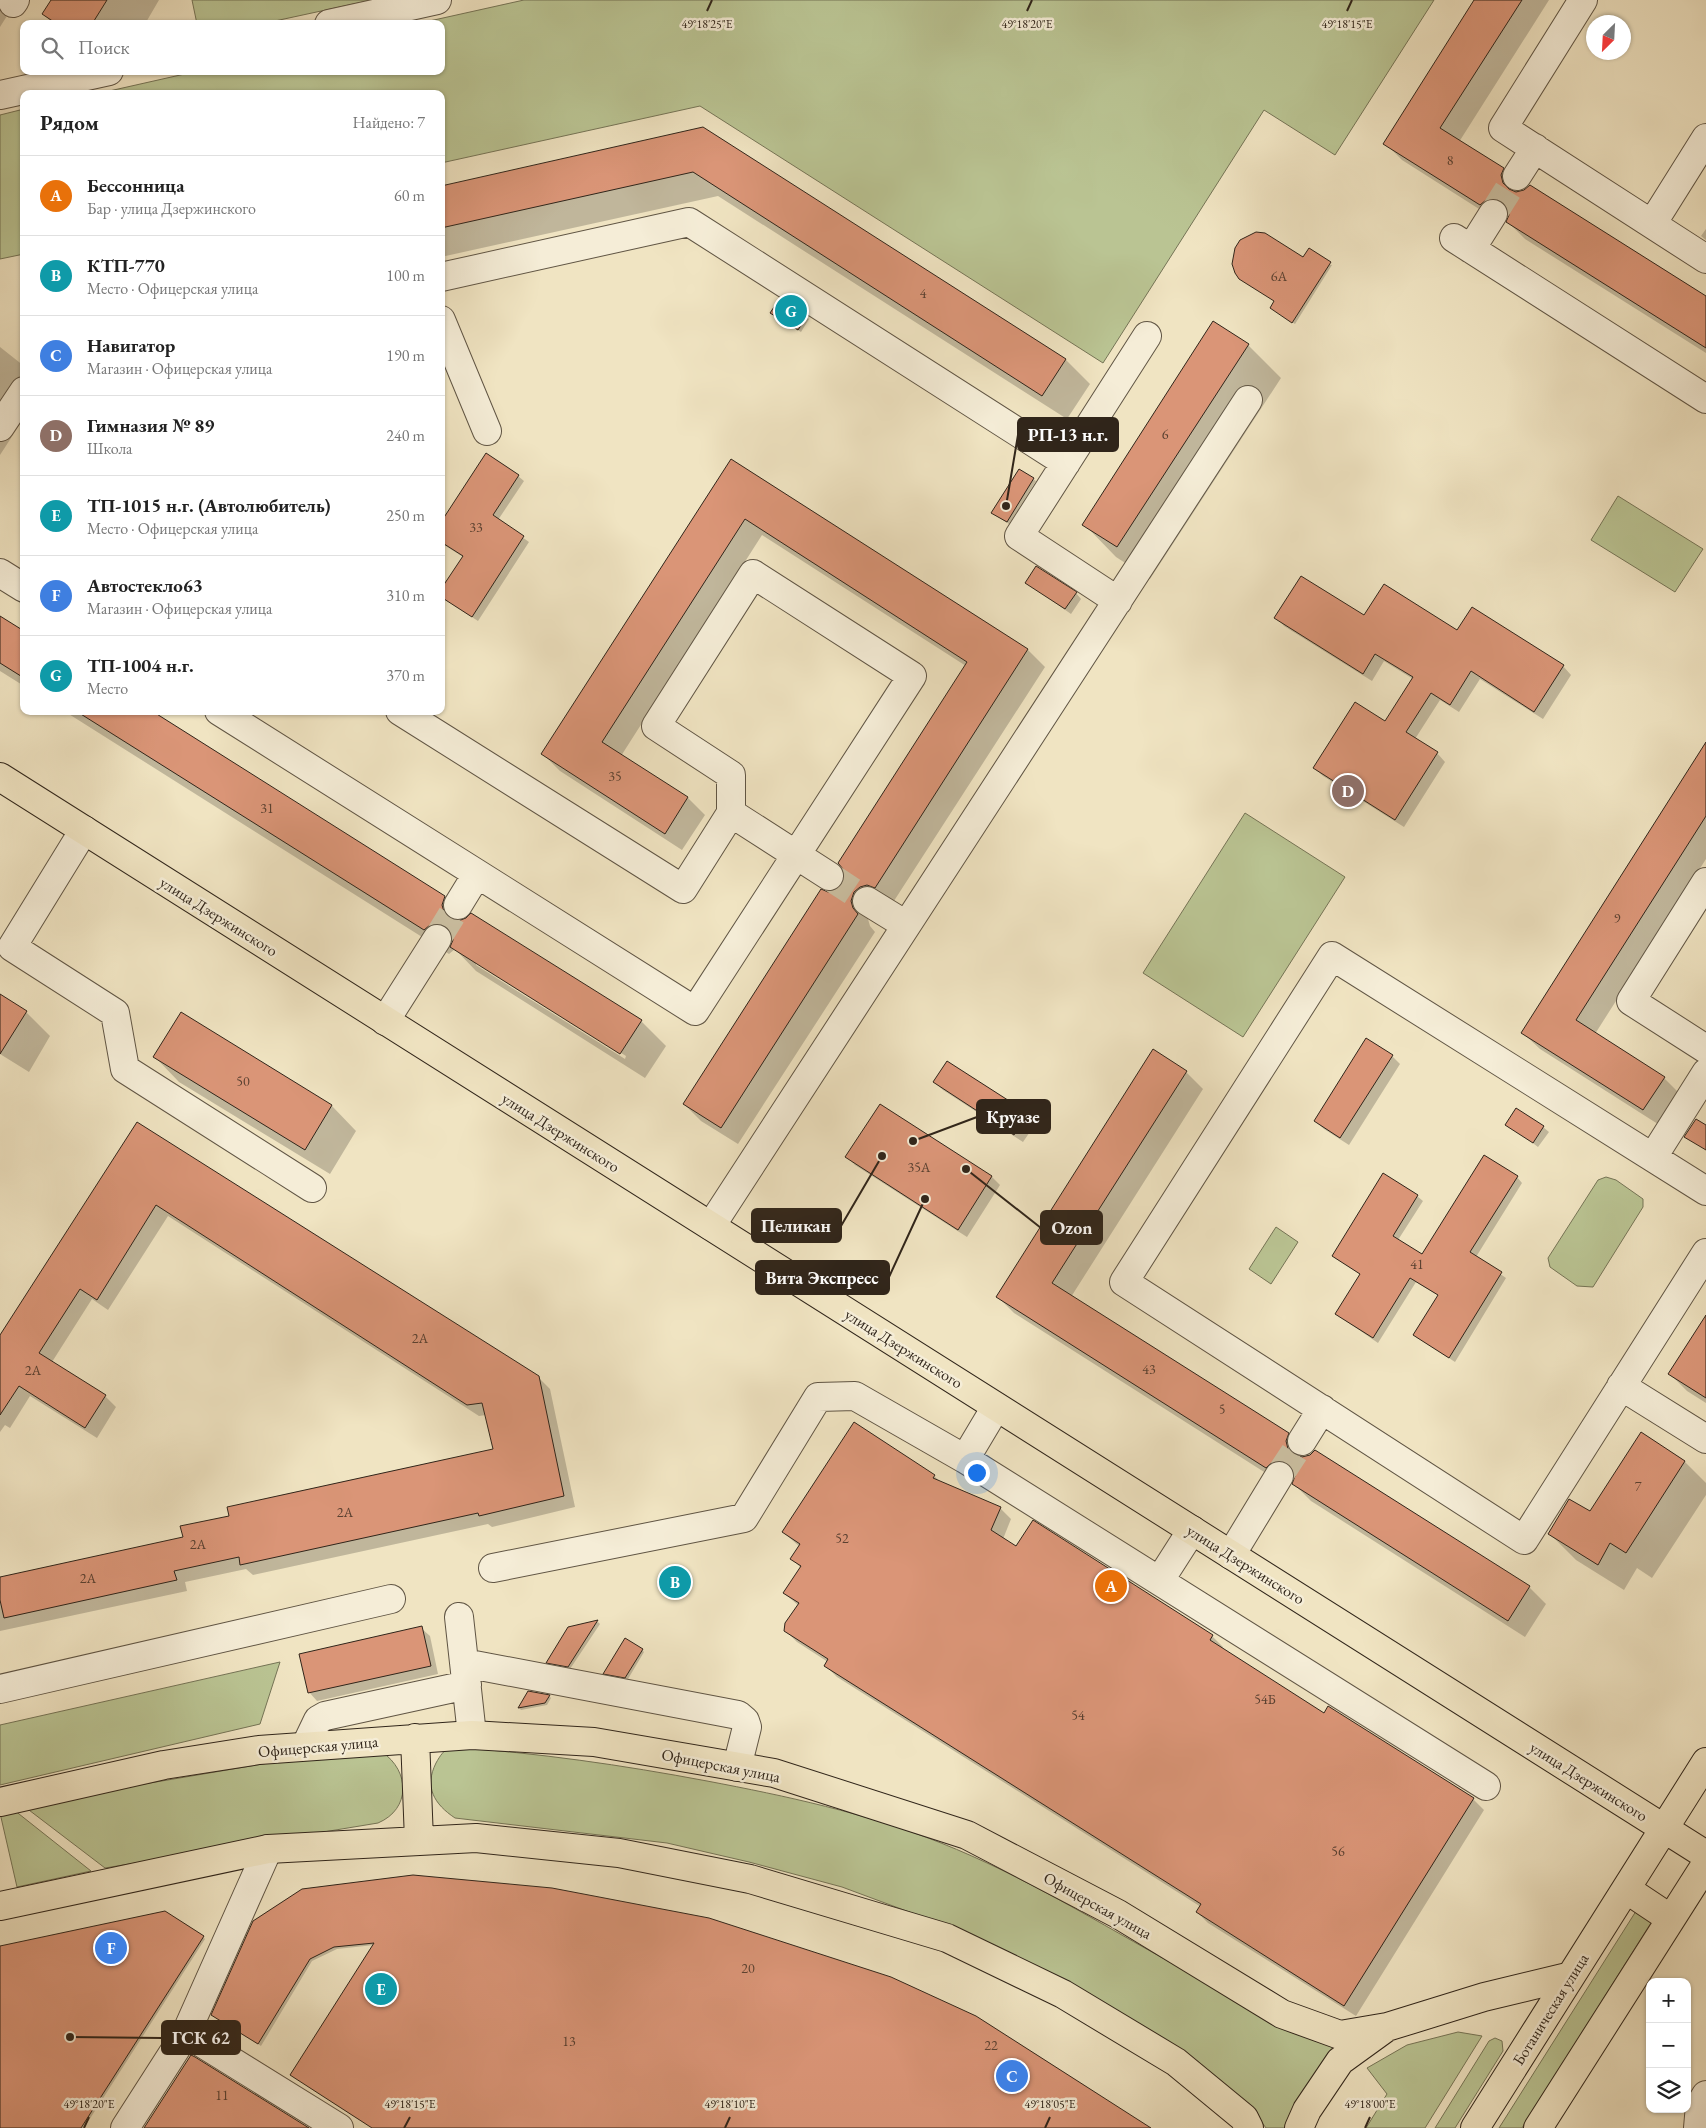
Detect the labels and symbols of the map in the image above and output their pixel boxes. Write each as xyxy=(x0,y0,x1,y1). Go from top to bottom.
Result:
north arrow xyxy=(1586,15,1631,60)
text: 49°18'25"E xyxy=(681,16,733,32)
text: 49°18'20"E xyxy=(1001,16,1053,32)
text: 49°18'15"E xyxy=(1321,16,1373,32)
house number: 8 xyxy=(1447,151,1454,169)
house number: 6А xyxy=(1271,267,1288,285)
house number: 4 xyxy=(920,284,927,302)
pin: G xyxy=(775,292,807,330)
callout: РП-13 н.г. xyxy=(1018,418,1118,451)
text: РП-13 н.г. xyxy=(1028,423,1108,446)
house number: 6 xyxy=(1162,425,1169,443)
house number: 33 xyxy=(469,518,483,536)
house number: 35 xyxy=(608,767,622,785)
pin: D xyxy=(1332,772,1364,810)
house number: 31 xyxy=(260,799,274,817)
street label: улица Дзержинского xyxy=(156,872,282,961)
house number: 9 xyxy=(1614,909,1621,927)
house number: 50 xyxy=(236,1072,250,1090)
street label: улица Дзержинского xyxy=(498,1088,624,1177)
callout: Круазе xyxy=(977,1100,1050,1133)
text: Круазе xyxy=(986,1105,1040,1128)
house number: 35А xyxy=(907,1158,931,1176)
callout: Пеликан xyxy=(752,1209,841,1242)
callout: Ozon xyxy=(1041,1211,1102,1244)
text: Пеликан xyxy=(761,1214,831,1237)
text: Ozon xyxy=(1052,1216,1092,1239)
house number: 41 xyxy=(1410,1255,1424,1273)
callout: Вита Экспресс xyxy=(756,1261,889,1294)
text: Вита Экспресс xyxy=(765,1266,879,1289)
street label: улица Дзержинского xyxy=(841,1304,967,1393)
house number: 2А xyxy=(412,1329,429,1347)
house number: 43 xyxy=(1142,1360,1156,1378)
house number: 2А xyxy=(25,1361,42,1379)
house number: 5 xyxy=(1219,1400,1225,1418)
your location xyxy=(964,1460,990,1486)
house number: 7 xyxy=(1635,1477,1642,1495)
house number: 2А xyxy=(337,1503,354,1521)
street label: улица Дзержинского xyxy=(1183,1520,1309,1609)
house number: 52 xyxy=(835,1529,849,1547)
house number: 2А xyxy=(190,1535,207,1553)
pin: B xyxy=(659,1563,691,1601)
pin: A xyxy=(1095,1567,1127,1605)
house number: 2А xyxy=(80,1569,97,1587)
house number: 54Б xyxy=(1254,1690,1276,1708)
house number: 54 xyxy=(1071,1706,1085,1724)
street label: Офицерская улица xyxy=(257,1731,380,1762)
street label: улица Дзержинского xyxy=(1526,1737,1652,1826)
street label: Офицерская улица xyxy=(660,1744,783,1787)
house number: 56 xyxy=(1331,1842,1345,1860)
street label: Офицерская улица xyxy=(1040,1867,1156,1944)
pin: F xyxy=(95,1929,127,1967)
street label: Ботаническая улица xyxy=(1508,1949,1594,2069)
house number: 20 xyxy=(741,1959,755,1977)
pin: E xyxy=(365,1970,397,2008)
callout: ГСК 62 xyxy=(162,2021,240,2054)
text: ГСК 62 xyxy=(172,2026,230,2049)
house number: 13 xyxy=(562,2032,576,2050)
house number: 22 xyxy=(984,2036,998,2054)
pin: C xyxy=(996,2057,1028,2095)
house number: 11 xyxy=(215,2086,229,2104)
text: 49°18'20"E xyxy=(63,2096,115,2112)
text: 49°18'15"E xyxy=(384,2096,436,2112)
text: 49°18'10"E xyxy=(704,2096,756,2112)
text: 49°18'05"E xyxy=(1024,2096,1076,2112)
text: 49°18'00"E xyxy=(1344,2096,1396,2112)

